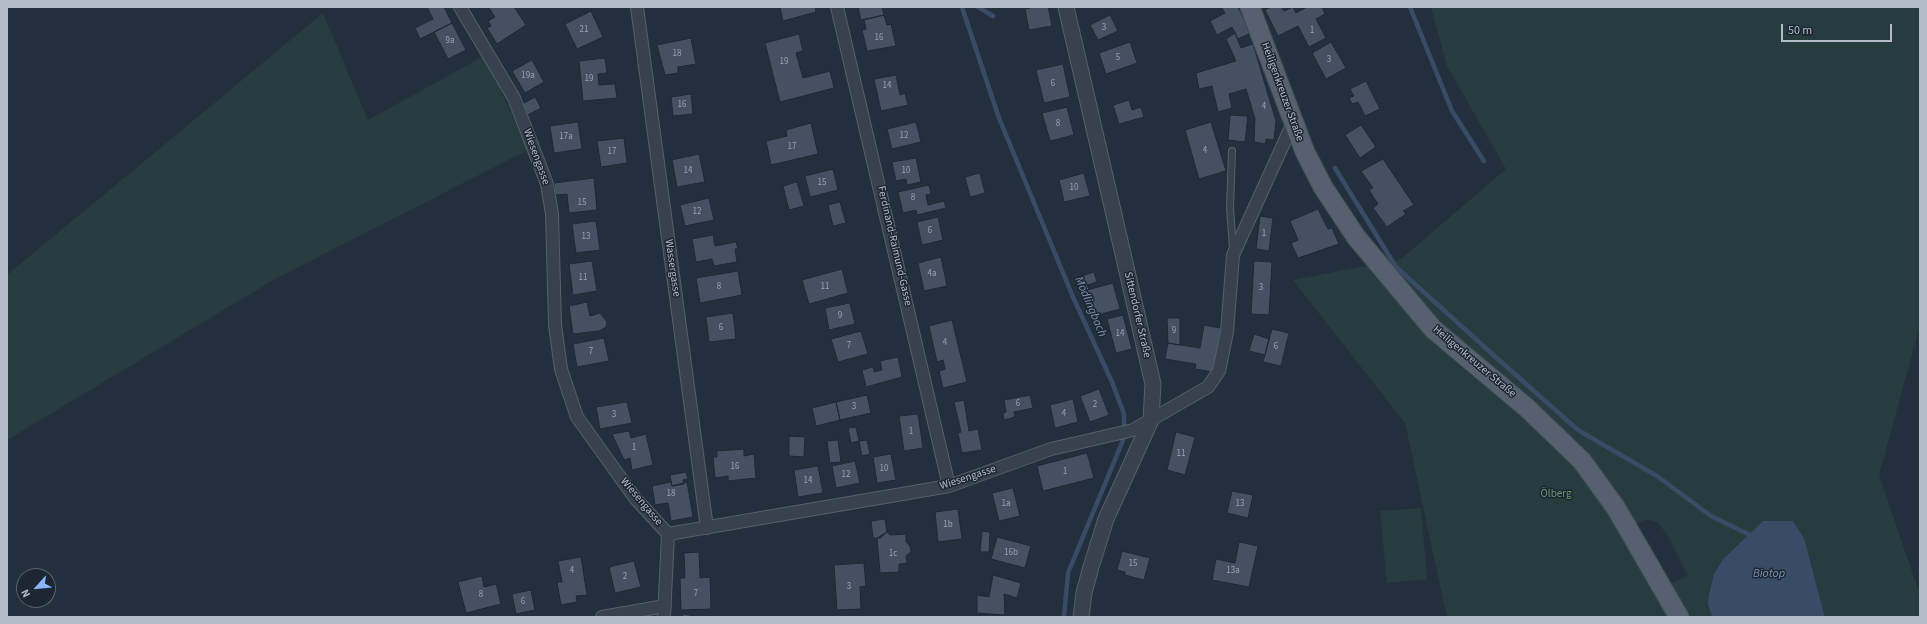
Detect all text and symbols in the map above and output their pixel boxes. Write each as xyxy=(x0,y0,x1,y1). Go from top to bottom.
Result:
scale bar xyxy=(1783,16,1894,42)
text: 50 m xyxy=(1788,22,1812,39)
house number: 3 xyxy=(1102,23,1106,33)
house number: 21 xyxy=(580,25,588,35)
house number: 1 xyxy=(1310,26,1314,36)
house number: 16 xyxy=(875,33,883,43)
house number: 9a xyxy=(445,36,455,46)
street label: Heiligenkreuzer Straße xyxy=(1258,41,1306,143)
house number: 18 xyxy=(673,49,681,59)
house number: 5 xyxy=(1116,53,1120,63)
house number: 3 xyxy=(1327,55,1331,65)
house number: 19 xyxy=(780,57,788,67)
house number: 19a xyxy=(521,71,535,81)
house number: 19 xyxy=(585,74,593,84)
house number: 6 xyxy=(1051,79,1055,89)
house number: 14 xyxy=(883,81,891,91)
house number: 16 xyxy=(678,100,686,110)
house number: 4 xyxy=(1262,102,1266,112)
house number: 8 xyxy=(1056,119,1060,129)
street label: Wiesengasse xyxy=(520,127,552,187)
house number: 12 xyxy=(900,131,908,141)
house number: 17a xyxy=(559,132,573,142)
house number: 17 xyxy=(788,142,796,152)
house number: 4 xyxy=(1203,146,1207,156)
house number: 17 xyxy=(608,147,616,157)
house number: 14 xyxy=(684,166,692,176)
house number: 10 xyxy=(902,166,910,176)
house number: 15 xyxy=(818,178,826,188)
house number: 10 xyxy=(1070,183,1078,193)
street label: Ferdinand-Raimund-Gasse xyxy=(874,185,914,307)
house number: 8 xyxy=(911,193,915,203)
house number: 15 xyxy=(578,198,586,208)
house number: 12 xyxy=(693,207,701,217)
house number: 6 xyxy=(928,226,932,236)
house number: 1 xyxy=(1262,229,1266,239)
house number: 13 xyxy=(582,232,590,242)
street label: Wassergasse xyxy=(661,238,683,298)
house number: 4a xyxy=(927,269,937,279)
street label: Sittendorfer Straße xyxy=(1121,271,1153,359)
house number: 11 xyxy=(579,273,587,283)
water label: Mödlingbach xyxy=(1071,275,1109,339)
house number: 8 xyxy=(717,282,721,292)
house number: 11 xyxy=(821,282,829,292)
house number: 3 xyxy=(1259,283,1263,293)
house number: 9 xyxy=(838,311,842,321)
house number: 6 xyxy=(719,323,723,333)
street label: Heiligenkreuzer Straße xyxy=(1430,323,1518,401)
house number: 9 xyxy=(1172,326,1176,336)
house number: 14 xyxy=(1116,329,1124,339)
house number: 4 xyxy=(943,338,947,348)
house number: 7 xyxy=(847,341,851,351)
house number: 6 xyxy=(1274,342,1278,352)
house number: 7 xyxy=(589,347,593,357)
house number: 6 xyxy=(1016,399,1020,409)
house number: 2 xyxy=(1093,400,1097,410)
house number: 3 xyxy=(852,402,856,412)
house number: 4 xyxy=(1062,409,1066,419)
house number: 3 xyxy=(612,410,616,420)
house number: 1 xyxy=(909,427,913,437)
house number: 1 xyxy=(632,443,636,453)
house number: 11 xyxy=(1177,449,1185,459)
house number: 16 xyxy=(731,462,739,472)
street label: Wiesengasse xyxy=(938,463,998,493)
house number: 10 xyxy=(880,464,888,474)
house number: 1 xyxy=(1063,467,1067,477)
house number: 12 xyxy=(842,470,850,480)
street label: Wiesengasse xyxy=(617,475,665,529)
house number: 14 xyxy=(804,476,812,486)
park label: Ölberg xyxy=(1541,488,1571,502)
house number: 18 xyxy=(667,489,675,499)
house number: 1a xyxy=(1001,499,1011,509)
house number: 13 xyxy=(1236,499,1244,509)
house number: 1b xyxy=(943,520,953,530)
house number: 16b xyxy=(1004,548,1018,558)
house number: 1c xyxy=(889,549,897,559)
house number: 15 xyxy=(1129,559,1137,569)
house number: 4 xyxy=(570,566,574,576)
house number: 13a xyxy=(1226,566,1240,576)
water label: Biotop xyxy=(1753,567,1785,581)
north arrow xyxy=(16,568,56,608)
house number: 2 xyxy=(623,572,627,582)
house number: 3 xyxy=(847,582,851,592)
text: N xyxy=(17,587,34,600)
house number: 7 xyxy=(694,589,698,599)
house number: 8 xyxy=(479,590,483,600)
house number: 6 xyxy=(521,597,525,607)

